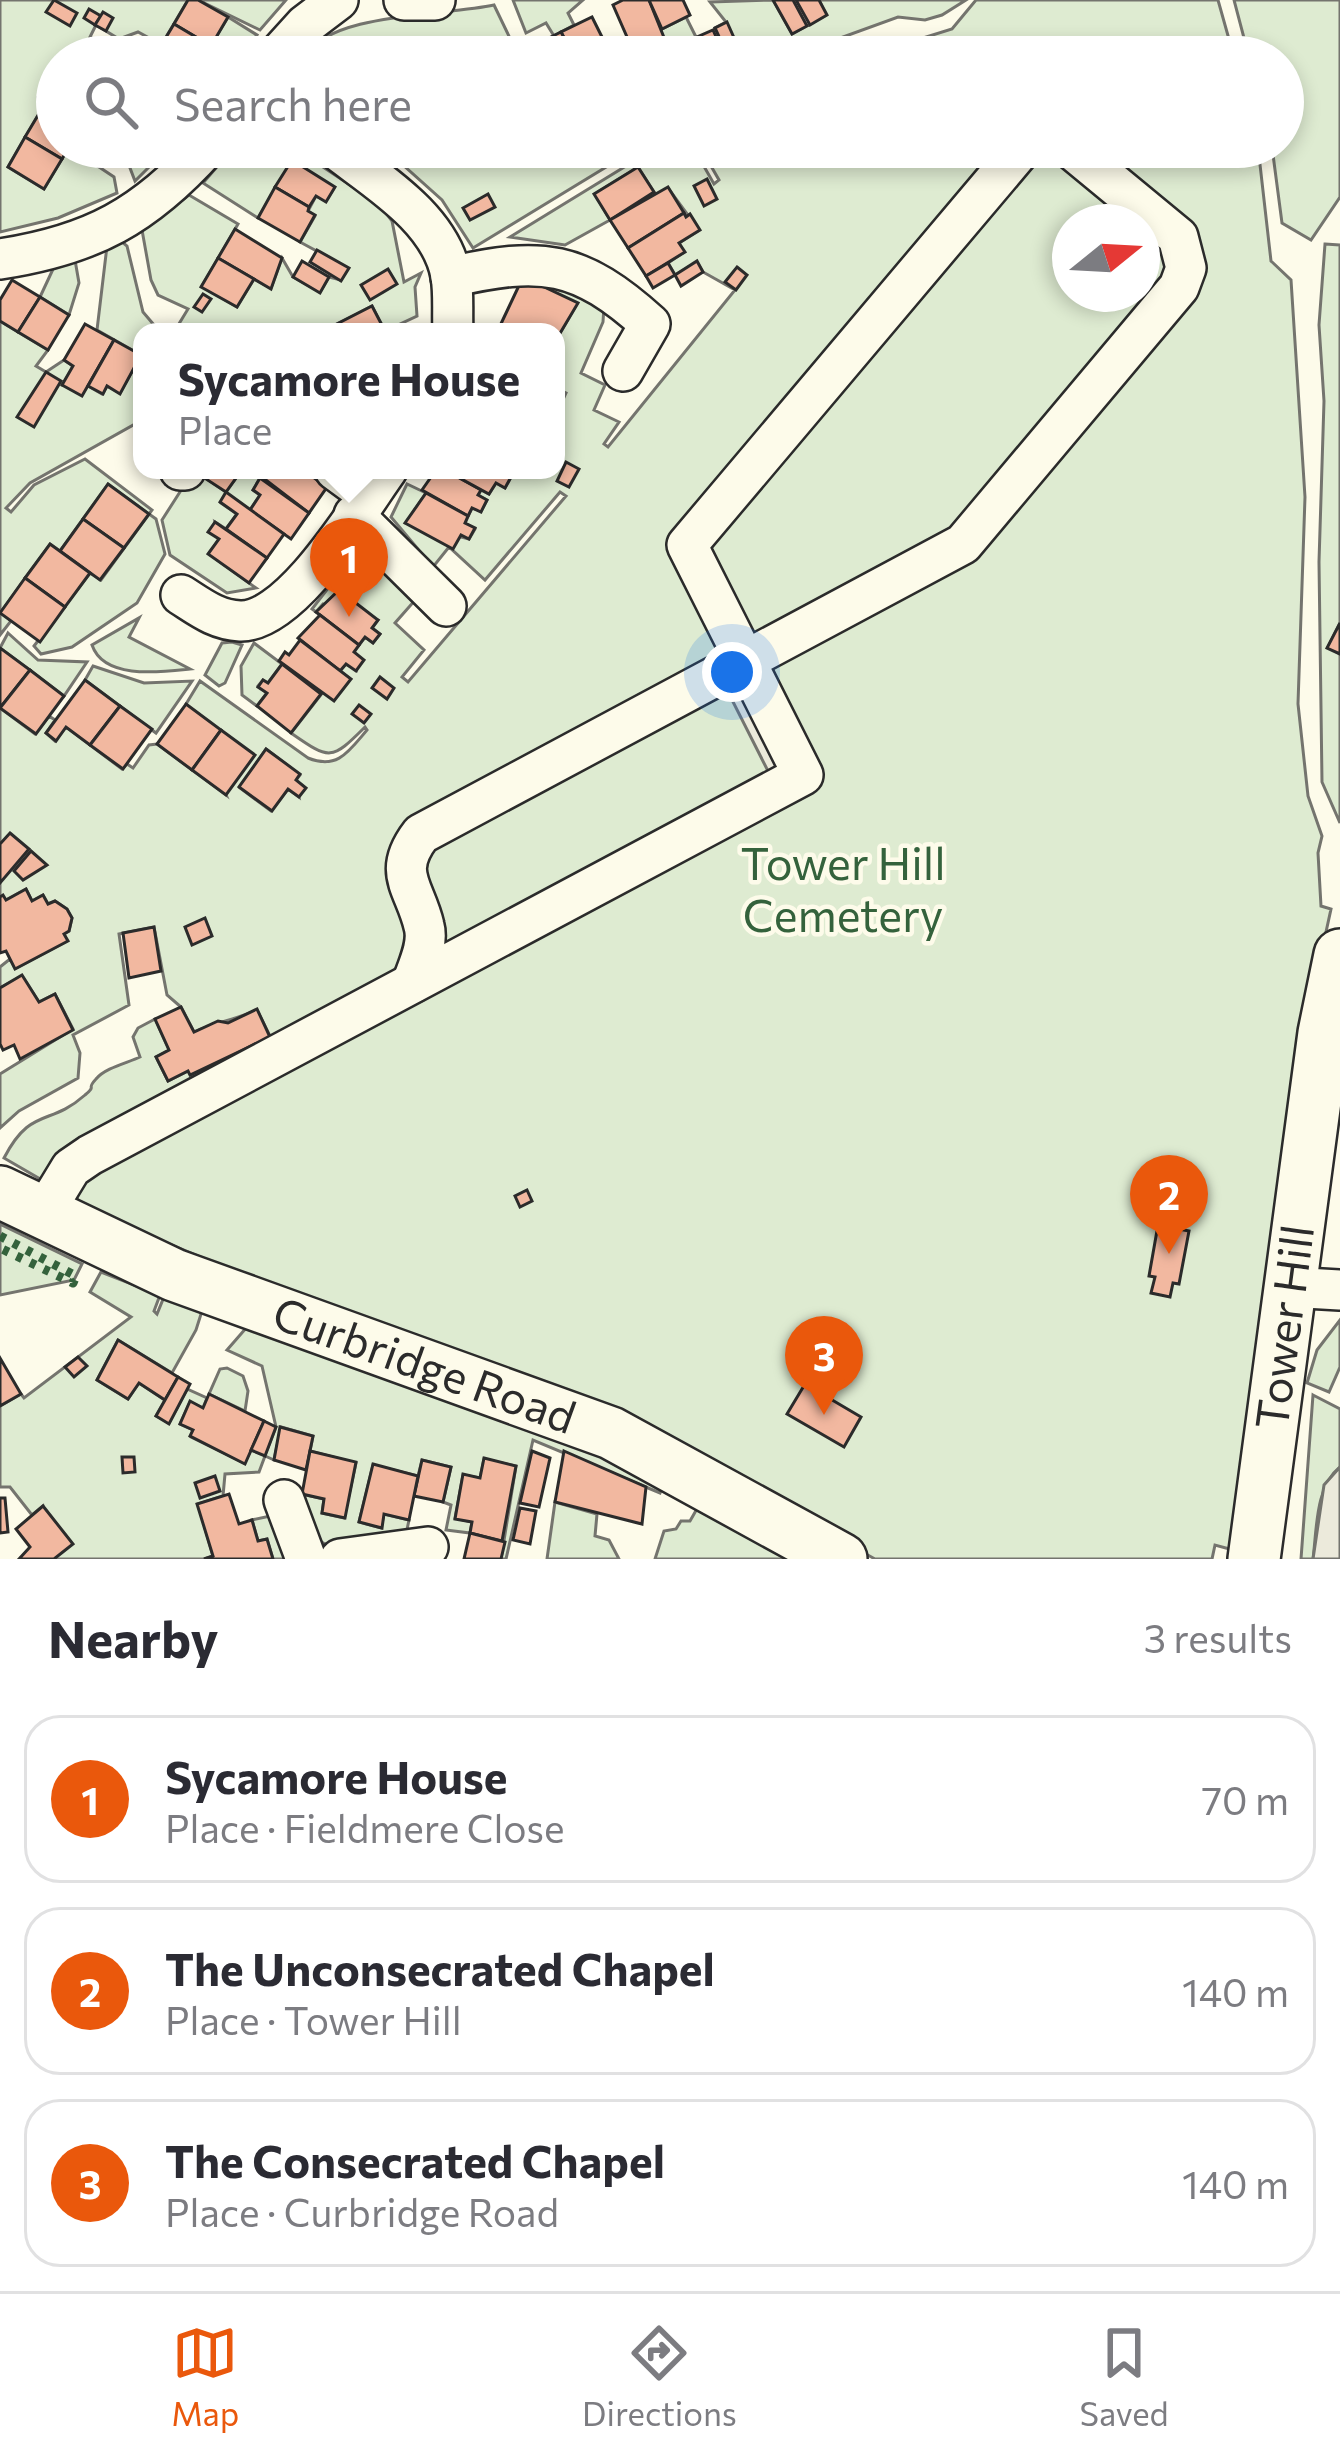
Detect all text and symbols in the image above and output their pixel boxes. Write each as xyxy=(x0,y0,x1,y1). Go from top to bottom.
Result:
search box xyxy=(36,36,1304,168)
icon: search xyxy=(78,69,144,135)
text: Search here xyxy=(174,75,412,130)
north arrow xyxy=(1052,204,1160,312)
popup xyxy=(133,323,565,479)
text: Sycamore House xyxy=(178,350,520,405)
text: Place xyxy=(178,405,272,453)
pin: 1 xyxy=(310,518,388,617)
your location xyxy=(702,642,762,702)
park label: Tower Hill Cemetery xyxy=(740,834,946,941)
pin: 2 xyxy=(1130,1155,1208,1254)
street label: Tower Hill xyxy=(1242,1221,1323,1432)
street label: Curbridge Road xyxy=(267,1283,584,1443)
pin: 3 xyxy=(785,1316,863,1415)
text: Nearby xyxy=(48,1606,218,1669)
text: 3 results xyxy=(1144,1613,1292,1661)
text: Sycamore House xyxy=(165,1748,507,1803)
text: 1 xyxy=(81,1775,99,1823)
text: 70 m xyxy=(1202,1775,1289,1823)
text: Place · Fieldmere Close xyxy=(165,1803,565,1851)
text: The Unconsecrated Chapel xyxy=(165,1940,715,1995)
text: 2 xyxy=(79,1967,101,2015)
text: 140 m xyxy=(1182,1967,1289,2015)
text: Place · Tower Hill xyxy=(165,1995,462,2043)
text: The Consecrated Chapel xyxy=(165,2132,665,2187)
text: 3 xyxy=(79,2159,101,2207)
text: 140 m xyxy=(1182,2159,1289,2207)
text: Place · Curbridge Road xyxy=(165,2187,559,2235)
tab: Map xyxy=(171,2320,239,2433)
tab: Directions xyxy=(582,2320,737,2433)
tab: Saved xyxy=(1080,2320,1169,2433)

